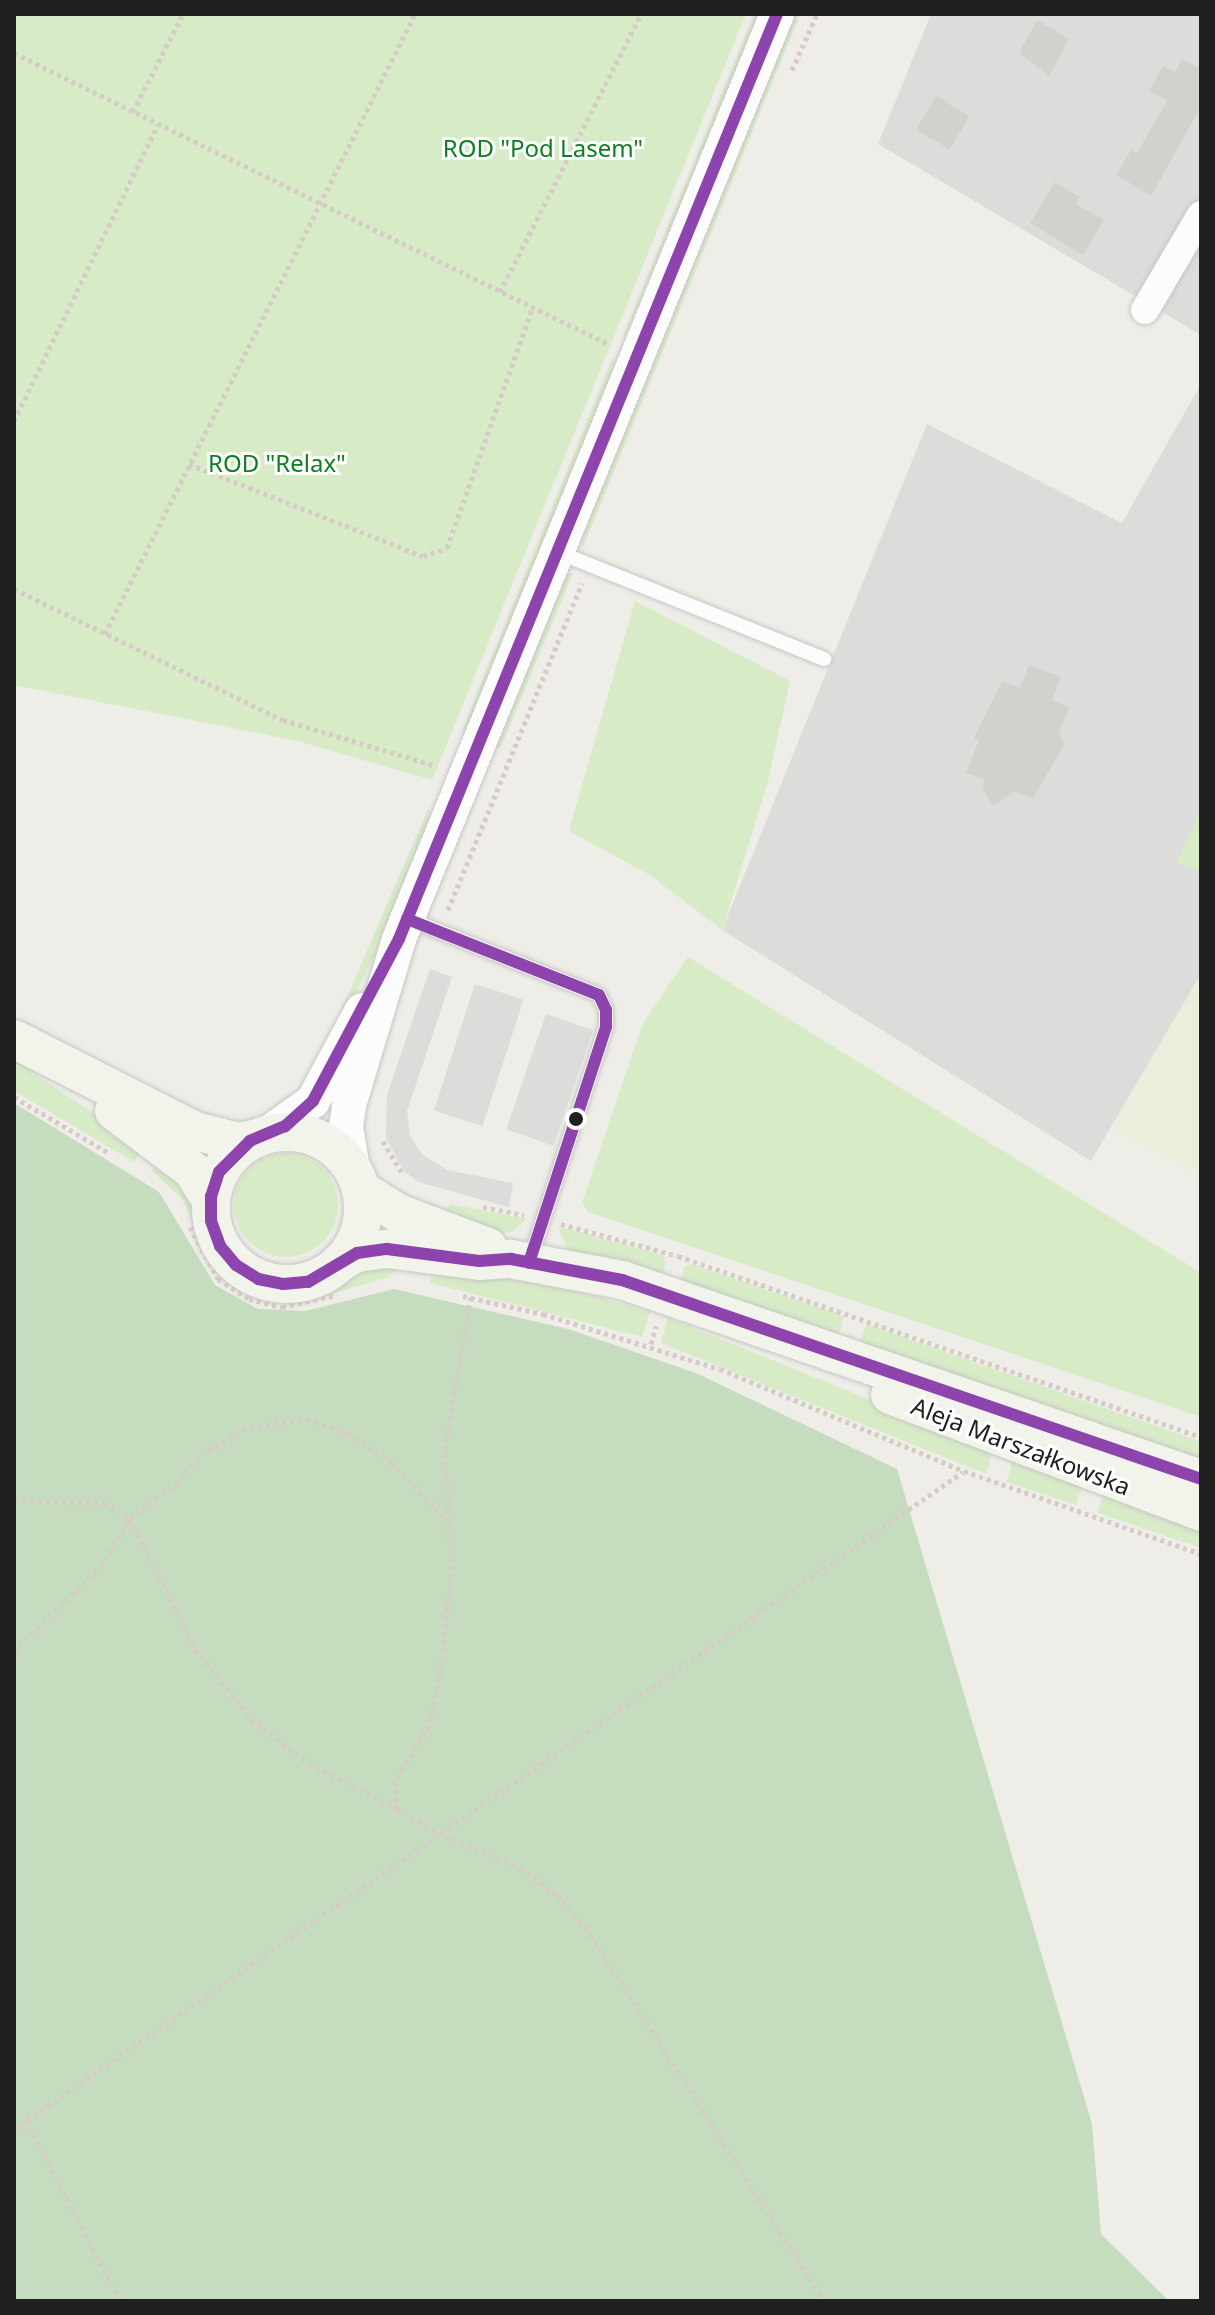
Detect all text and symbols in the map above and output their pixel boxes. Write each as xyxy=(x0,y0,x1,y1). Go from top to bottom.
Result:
park label: ROD "Pod Lasem" xyxy=(443,134,643,162)
park label: ROD "Relax" xyxy=(208,449,346,477)
unlabelled marker xyxy=(568,1111,584,1127)
street label: Aleja Marszałkowska xyxy=(908,1391,1134,1501)

